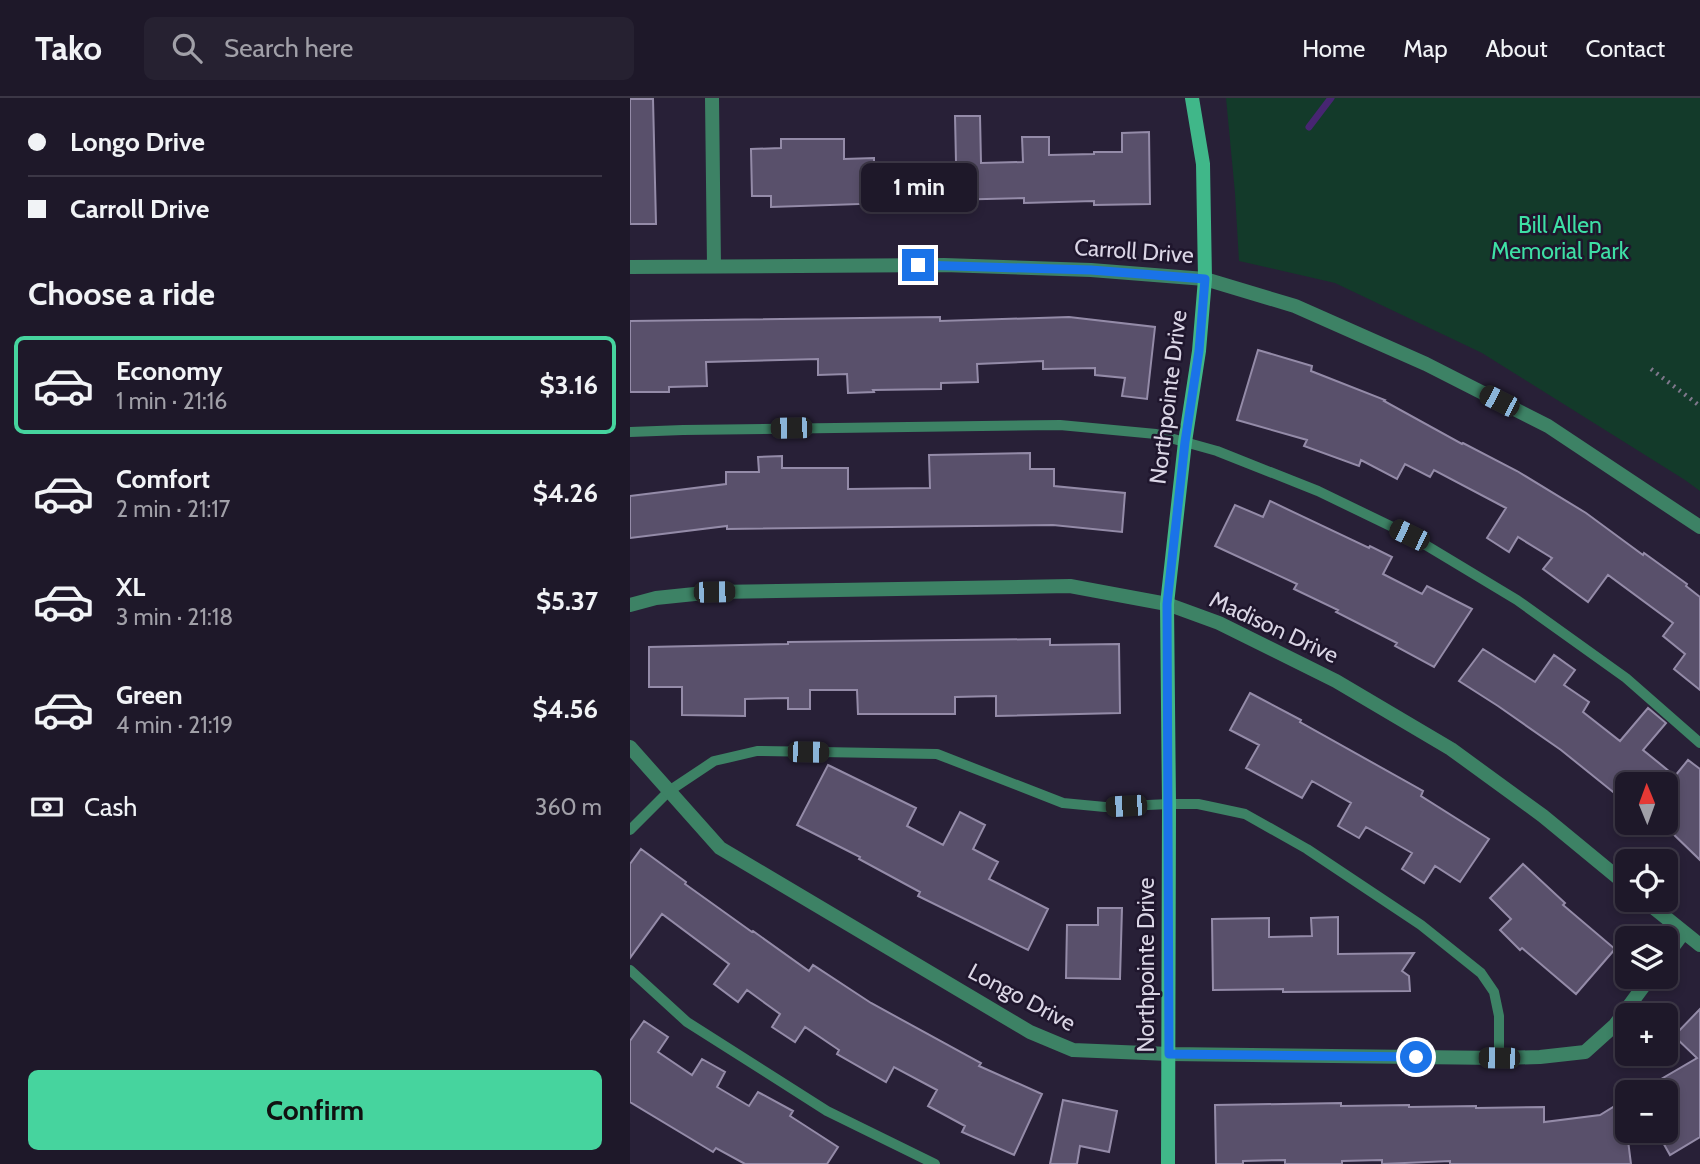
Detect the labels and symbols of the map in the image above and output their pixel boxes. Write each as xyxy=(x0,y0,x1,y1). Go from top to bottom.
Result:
callout: 1 min xyxy=(860,164,976,212)
park label: Bill Allen Memorial Park xyxy=(1491,211,1630,265)
street label: Carroll Drive xyxy=(1073,233,1195,269)
route end xyxy=(902,249,934,281)
street label: Northpointe Drive xyxy=(1143,308,1193,486)
car xyxy=(1476,382,1523,420)
car xyxy=(770,417,813,439)
car xyxy=(1386,516,1433,554)
car xyxy=(693,581,736,603)
street label: Madison Drive xyxy=(1205,585,1343,669)
car xyxy=(787,741,830,763)
north arrow xyxy=(1615,772,1678,835)
car xyxy=(1105,794,1148,818)
street label: Northpointe Drive xyxy=(1132,877,1160,1053)
street label: Longo Drive xyxy=(963,957,1081,1037)
route start xyxy=(1400,1041,1432,1073)
car xyxy=(1478,1047,1521,1069)

